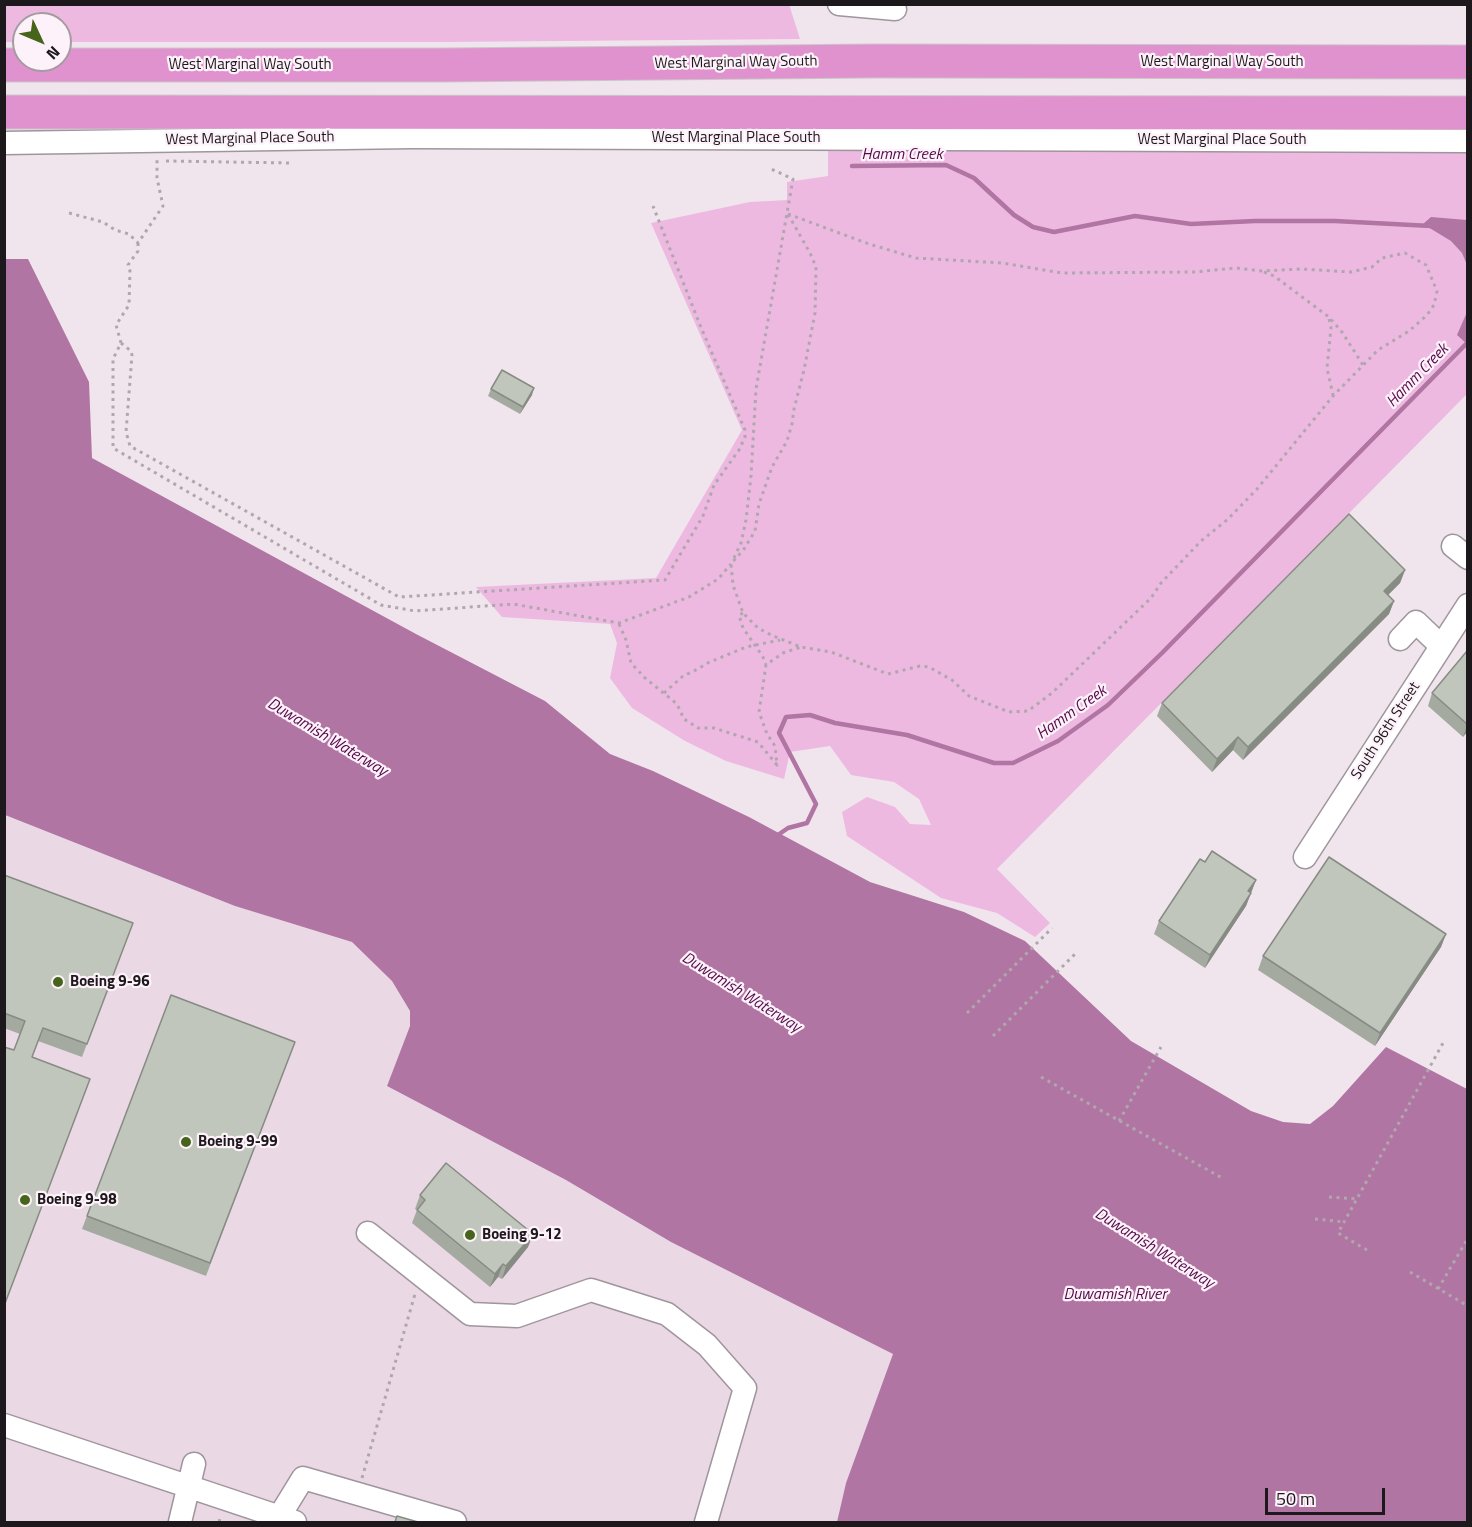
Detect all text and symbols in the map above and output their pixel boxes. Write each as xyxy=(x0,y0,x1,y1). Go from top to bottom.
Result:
north arrow xyxy=(12,12,72,72)
text: N xyxy=(41,41,66,65)
street label: West Marginal Way South xyxy=(654,53,818,73)
street label: West Marginal Way South xyxy=(1140,53,1304,71)
street label: West Marginal Way South xyxy=(168,56,332,74)
street label: West Marginal Place South xyxy=(165,129,335,149)
street label: West Marginal Place South xyxy=(651,129,821,147)
street label: West Marginal Place South xyxy=(1137,131,1307,149)
water label: Hamm Creek xyxy=(861,145,943,165)
water label: Hamm Creek xyxy=(1383,340,1453,412)
street label: South 96th Street xyxy=(1348,679,1424,783)
water label: Hamm Creek xyxy=(1033,682,1111,744)
water label: Duwamish Waterway xyxy=(264,695,390,781)
water label: Duwamish Waterway xyxy=(678,949,804,1037)
place label: Boeing 9-96 xyxy=(70,973,150,991)
marker: Boeing 9-96 xyxy=(51,975,65,989)
place label: Boeing 9-99 xyxy=(198,1133,278,1151)
marker: Boeing 9-99 xyxy=(179,1135,193,1149)
place label: Boeing 9-98 xyxy=(37,1191,117,1209)
marker: Boeing 9-98 xyxy=(18,1193,32,1207)
water label: Duwamish Waterway xyxy=(1091,1205,1217,1293)
place label: Boeing 9-12 xyxy=(482,1226,562,1244)
marker: Boeing 9-12 xyxy=(463,1228,477,1242)
water label: Duwamish River xyxy=(1063,1285,1167,1305)
scale bar xyxy=(1268,1476,1388,1514)
text: 50 m xyxy=(1276,1485,1315,1512)

